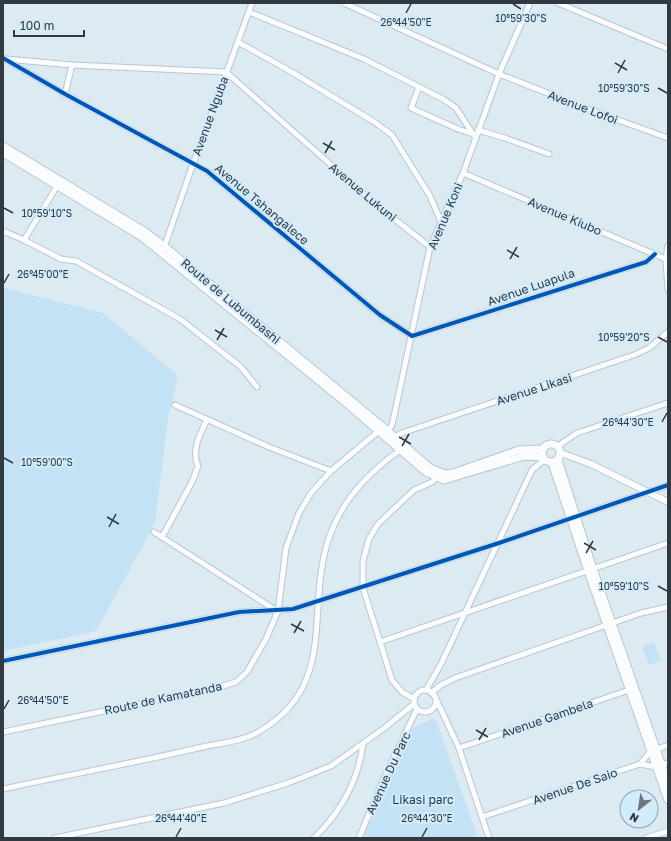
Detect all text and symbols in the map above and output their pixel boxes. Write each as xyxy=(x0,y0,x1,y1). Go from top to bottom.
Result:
scale bar xyxy=(14,12,84,38)
text: 10°59'30"S xyxy=(495,12,547,24)
text: 26°44'50"E xyxy=(380,16,432,28)
text: 100 m xyxy=(20,18,54,33)
street label: Avenue Nguba xyxy=(189,74,231,158)
text: 10°59'30"S xyxy=(598,82,650,94)
street label: Avenue Lofoi xyxy=(546,87,620,127)
street label: Avenue Lukuni xyxy=(326,159,400,225)
street label: Avenue Tshangalece xyxy=(212,160,312,248)
street label: Avenue Koni xyxy=(424,180,466,252)
street label: Avenue Kiubo xyxy=(526,194,604,238)
text: 10°59'10"S xyxy=(22,207,72,219)
street label: Route de Lubumbashi xyxy=(178,255,284,347)
street label: Avenue Luapula xyxy=(485,265,577,309)
text: 26°45'00"E xyxy=(17,268,69,280)
text: 10°59'20"S xyxy=(598,331,650,343)
street label: Avenue Likasi xyxy=(494,370,574,408)
text: 26°44'30"E xyxy=(602,416,654,428)
text: 10°59'00"S xyxy=(21,456,73,468)
text: 10°59'10"S xyxy=(599,580,649,592)
street label: Route de Kamatanda xyxy=(103,678,223,718)
text: 26°44'50"E xyxy=(17,694,69,706)
street label: Avenue Gambela xyxy=(499,695,595,741)
street label: Avenue Du Parc xyxy=(362,729,414,817)
street label: Avenue De Saio xyxy=(531,764,619,808)
north arrow xyxy=(619,789,659,829)
park label: Likasi parc xyxy=(392,792,454,807)
text: N xyxy=(627,810,641,826)
text: 26°44'40"E xyxy=(155,812,207,824)
text: 26°44'30"E xyxy=(401,812,453,824)

